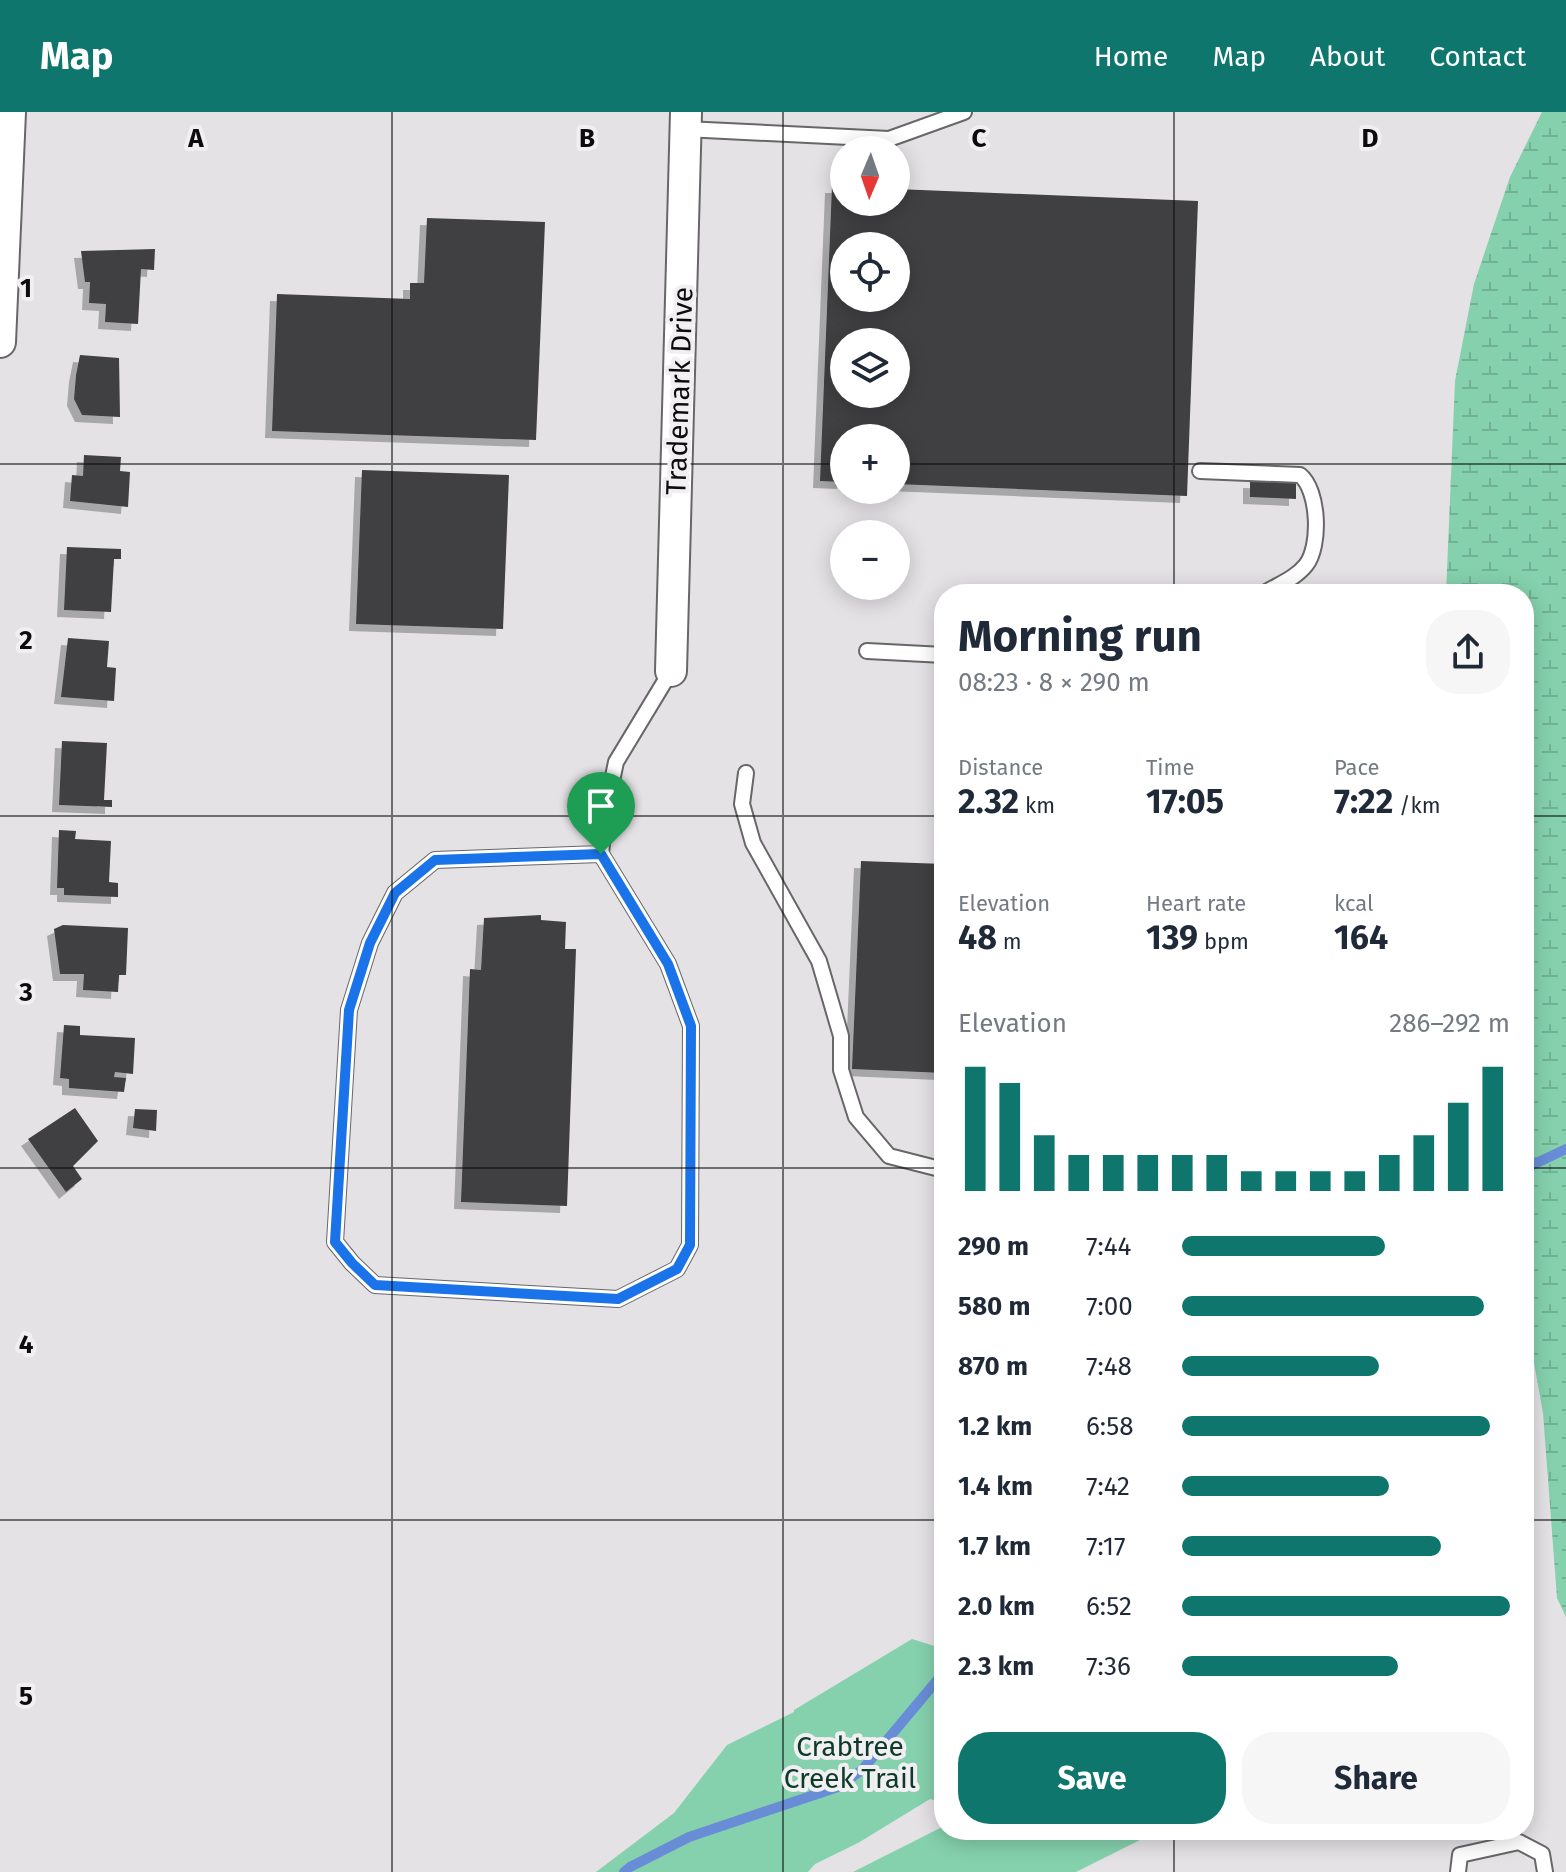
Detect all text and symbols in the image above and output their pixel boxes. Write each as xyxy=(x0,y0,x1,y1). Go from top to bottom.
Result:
text: Map xyxy=(40,33,113,79)
text: Home xyxy=(1094,40,1168,73)
text: Map xyxy=(1212,40,1266,73)
text: About xyxy=(1310,40,1385,73)
text: Contact xyxy=(1429,40,1526,73)
text: A xyxy=(187,123,204,154)
text: B xyxy=(579,123,595,154)
text: C xyxy=(972,123,987,154)
text: D xyxy=(1362,123,1379,154)
north arrow xyxy=(830,136,910,216)
map controls xyxy=(830,136,910,600)
button: locate xyxy=(830,232,910,312)
text: 1 xyxy=(20,273,32,304)
street label: Trademark Drive xyxy=(659,286,700,496)
button: layers xyxy=(830,328,910,408)
button: + xyxy=(830,424,910,504)
button: − xyxy=(830,520,910,600)
text: Morning run xyxy=(958,610,1202,663)
button: share xyxy=(1426,610,1510,694)
text: 2 xyxy=(19,625,33,656)
text: 08:23 · 8 × 290 m xyxy=(958,667,1150,698)
text: Distance xyxy=(958,754,1043,781)
text: Time xyxy=(1146,754,1194,781)
text: Pace xyxy=(1334,754,1380,781)
pin xyxy=(567,772,635,854)
text: 2.32 xyxy=(958,781,1019,822)
text: 17:05 xyxy=(1146,781,1224,822)
text: 7:22 xyxy=(1334,781,1393,822)
icon: arrive xyxy=(579,784,623,828)
text: km xyxy=(1019,792,1055,819)
text: /km xyxy=(1393,792,1441,819)
text: Elevation xyxy=(958,890,1050,917)
text: Heart rate xyxy=(1146,890,1246,917)
text: kcal xyxy=(1334,890,1374,917)
text: 48 xyxy=(958,917,997,958)
text: 139 xyxy=(1146,917,1198,958)
text: 164 xyxy=(1334,917,1388,958)
text: m xyxy=(997,928,1022,955)
text: bpm xyxy=(1198,928,1249,955)
text: 3 xyxy=(18,977,33,1008)
text: Elevation xyxy=(958,1008,1067,1039)
text: 286–292 m xyxy=(1389,1008,1510,1039)
text: 290 m xyxy=(958,1231,1029,1262)
text: 7:44 xyxy=(1086,1231,1131,1262)
text: 580 m xyxy=(958,1291,1030,1322)
text: 7:00 xyxy=(1086,1291,1133,1322)
text: 4 xyxy=(19,1329,34,1360)
text: 870 m xyxy=(958,1351,1028,1382)
text: 7:48 xyxy=(1086,1351,1132,1382)
text: 1.2 km xyxy=(958,1411,1032,1442)
text: 6:58 xyxy=(1086,1411,1134,1442)
text: 1.4 km xyxy=(958,1471,1033,1502)
text: 7:42 xyxy=(1086,1471,1130,1502)
text: 1.7 km xyxy=(958,1531,1031,1562)
text: 7:17 xyxy=(1086,1531,1126,1562)
text: 2.0 km xyxy=(958,1591,1035,1622)
text: 6:52 xyxy=(1086,1591,1132,1622)
text: 2.3 km xyxy=(958,1651,1034,1682)
text: 7:36 xyxy=(1086,1651,1131,1682)
text: 5 xyxy=(19,1681,33,1712)
park label: Crabtree Creek Trail xyxy=(784,1730,916,1795)
button: Save xyxy=(958,1732,1226,1824)
button: Share xyxy=(1242,1732,1510,1824)

